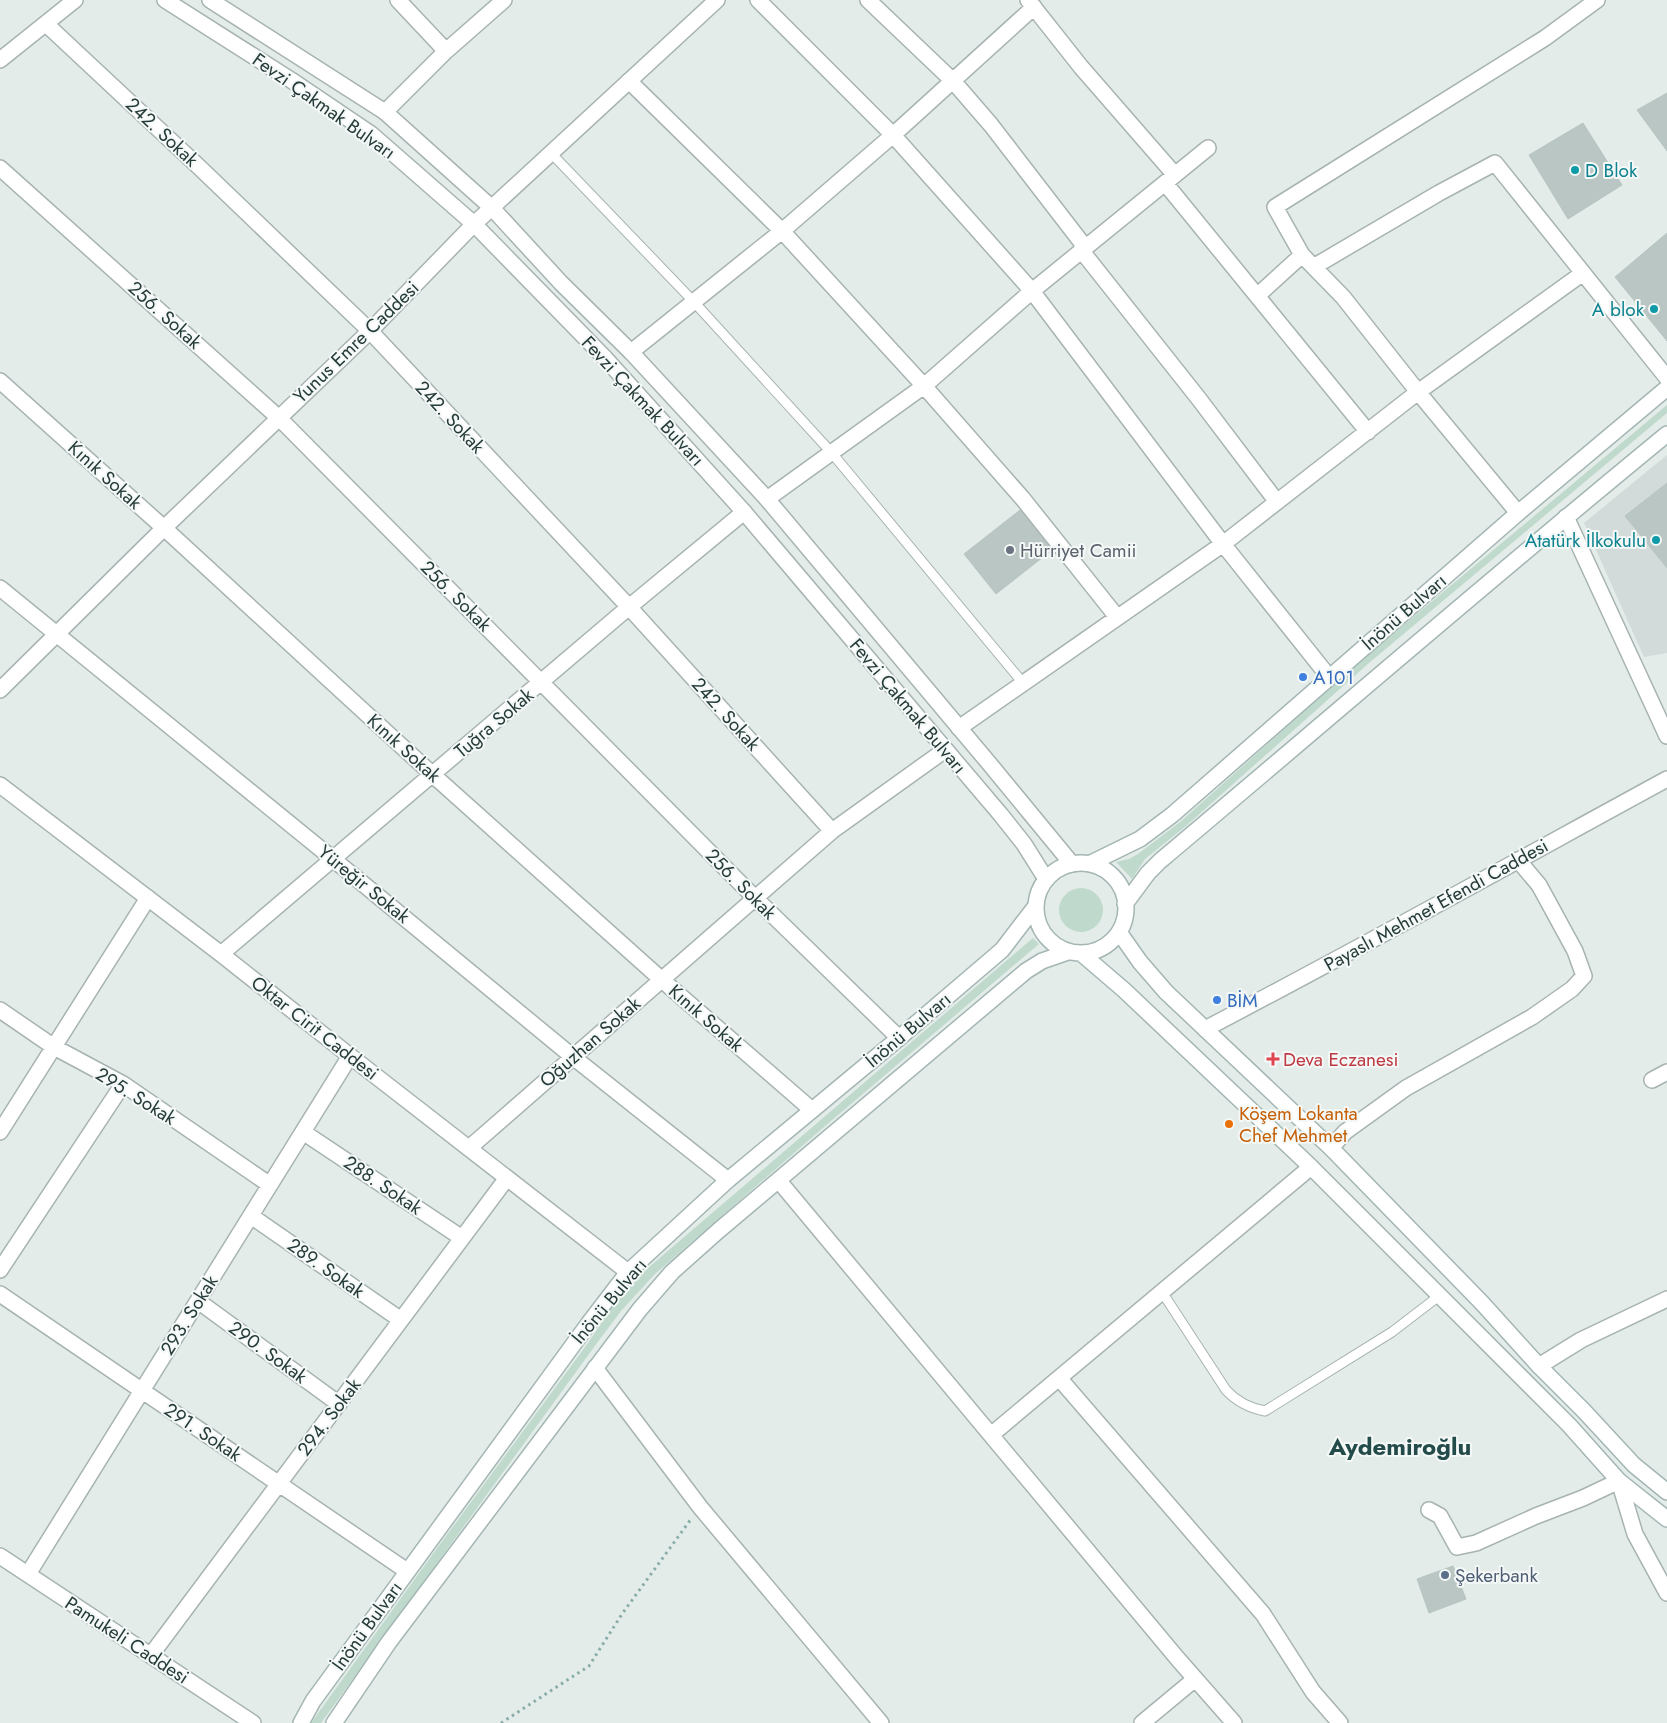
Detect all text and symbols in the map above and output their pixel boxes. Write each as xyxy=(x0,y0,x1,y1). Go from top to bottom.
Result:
street label: Fevzi Çakmak Bulvarı xyxy=(247,46,401,166)
street label: 242. Sokak xyxy=(120,91,205,173)
place label: D Blok xyxy=(1585,157,1638,184)
marker: D Blok xyxy=(1569,164,1581,176)
street label: 256. Sokak xyxy=(122,275,208,356)
street label: Yunus Emre Caddesi xyxy=(287,275,425,409)
place label: A blok xyxy=(1592,296,1645,323)
marker: A blok xyxy=(1648,303,1660,315)
street label: Fevzi Çakmak Bulvarı xyxy=(575,330,711,472)
street label: 242. Sokak xyxy=(409,375,491,460)
street label: Kınık Sokak xyxy=(62,434,148,516)
place label: Atatürk İlkokulu xyxy=(1525,527,1646,554)
marker: Atatürk İlkokulu xyxy=(1650,534,1662,546)
place label: Hürriyet Camii xyxy=(1020,537,1137,564)
marker: Hürriyet Camii xyxy=(1004,544,1016,556)
street label: 256. Sokak xyxy=(414,554,498,638)
street label: İnönü Bulvarı xyxy=(1356,568,1452,656)
street label: Fevzi Çakmak Bulvarı xyxy=(843,633,973,779)
place label: A101 xyxy=(1313,664,1354,691)
street label: 242. Sokak xyxy=(686,671,767,757)
marker: A101 xyxy=(1297,671,1309,683)
street label: Tuğra Sokak xyxy=(449,681,540,764)
street label: Kınık Sokak xyxy=(361,707,447,789)
street label: Payaslı Mehmet Efendi Caddesi xyxy=(1319,832,1553,978)
street label: Yüreğir Sokak xyxy=(312,838,416,930)
street label: 256. Sokak xyxy=(699,842,783,926)
street label: Oktar Cirit Caddesi xyxy=(246,970,384,1086)
street label: Kınık Sokak xyxy=(663,978,750,1059)
street label: İnönü Bulvarı xyxy=(859,986,957,1074)
place label: BİM xyxy=(1227,987,1258,1014)
street label: Oğuzhan Sokak xyxy=(534,990,647,1094)
marker: BİM xyxy=(1211,994,1223,1006)
place label: Deva Eczanesi xyxy=(1283,1046,1398,1073)
marker: Deva Eczanesi xyxy=(1267,1053,1279,1065)
street label: 295. Sokak xyxy=(90,1061,182,1132)
place label: Köşem Lokanta Chef Mehmet xyxy=(1239,1100,1358,1149)
marker: Köşem Lokanta Chef Mehmet xyxy=(1223,1118,1235,1130)
street label: 288. Sokak xyxy=(338,1149,428,1222)
street label: 289. Sokak xyxy=(282,1231,371,1305)
street label: İnönü Bulvarı xyxy=(565,1252,653,1350)
street label: 293. Sokak xyxy=(154,1269,225,1360)
street label: 290. Sokak xyxy=(223,1314,313,1390)
street label: 294. Sokak xyxy=(291,1372,368,1461)
street label: 291. Sokak xyxy=(159,1396,248,1468)
district label: Aydemiroğlu xyxy=(1328,1429,1471,1464)
place label: Şekerbank xyxy=(1455,1562,1539,1589)
marker: Şekerbank xyxy=(1439,1569,1451,1581)
street label: İnönü Bulvarı xyxy=(325,1576,409,1676)
street label: Pamukeli Caddesi xyxy=(60,1590,194,1690)

